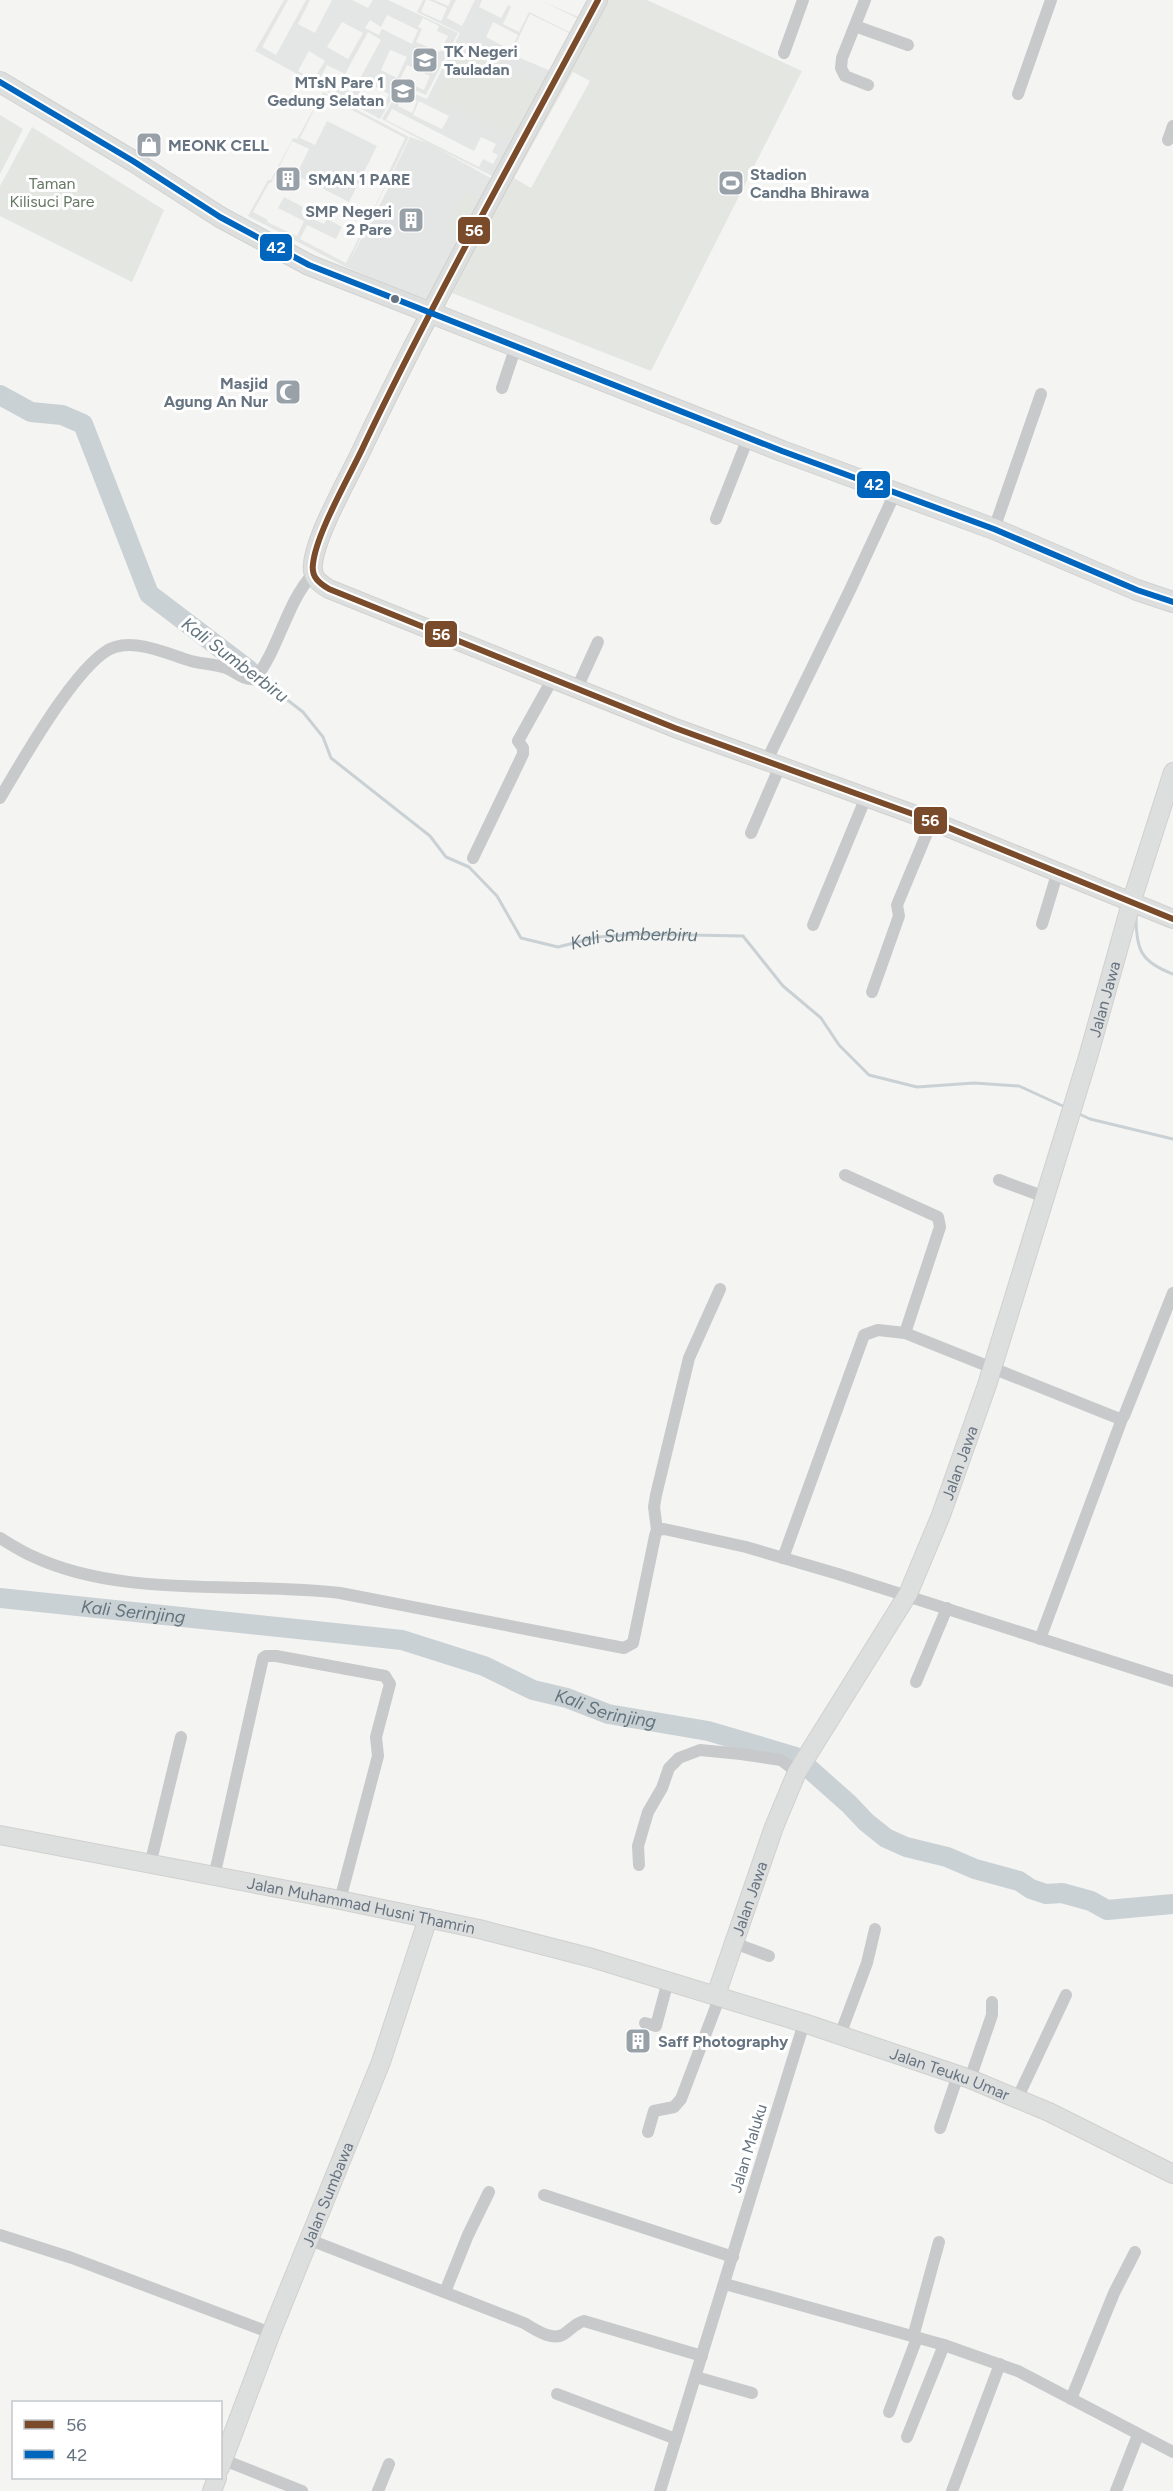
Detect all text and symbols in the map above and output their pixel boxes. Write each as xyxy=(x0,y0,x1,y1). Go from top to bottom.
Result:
place label: TK Negeri Tauladan xyxy=(444,42,518,79)
school or university icon: TK Negeri Tauladan xyxy=(410,45,440,75)
place label: MTsN Pare 1 Gedung Selatan xyxy=(267,73,384,110)
school or university icon: MTsN Pare 1 Gedung Selatan xyxy=(388,76,418,106)
shop icon: MEONK CELL xyxy=(134,130,164,160)
place label: MEONK CELL xyxy=(168,136,269,155)
building icon: SMAN 1 PARE xyxy=(273,164,303,194)
place label: Stadion Candha Bhirawa xyxy=(750,165,869,202)
sports icon: Stadion Candha Bhirawa xyxy=(716,168,746,198)
place label: SMAN 1 PARE xyxy=(308,170,410,189)
park label: Taman Kilisuci Pare xyxy=(10,174,95,211)
place label: SMP Negeri 2 Pare xyxy=(305,202,392,239)
building icon: SMP Negeri 2 Pare xyxy=(396,205,426,235)
line badge: 56 xyxy=(457,216,491,245)
text: 56 xyxy=(465,221,483,240)
line badge: 42 xyxy=(259,233,293,262)
text: 42 xyxy=(266,238,286,257)
unlabelled marker xyxy=(389,293,401,305)
place label: Masjid Agung An Nur xyxy=(164,374,268,411)
mosque icon: Masjid Agung An Nur xyxy=(273,377,303,407)
line badge: 42 xyxy=(856,470,891,499)
text: 42 xyxy=(864,475,884,494)
water label: Kali Sumberbiru xyxy=(177,613,293,707)
line badge: 56 xyxy=(424,620,458,648)
text: 56 xyxy=(432,625,450,644)
line badge: 56 xyxy=(913,806,948,835)
text: 56 xyxy=(921,811,939,830)
water label: Kali Sumberbiru xyxy=(568,923,698,955)
street label: Jalan Jawa xyxy=(1085,959,1124,1039)
street label: Jalan Jawa xyxy=(938,1423,982,1503)
water label: Kali Serinjing xyxy=(80,1596,187,1628)
water label: Kali Serinjing xyxy=(553,1685,658,1733)
street label: Jalan Jawa xyxy=(728,1859,771,1939)
street label: Jalan Muhammad Husni Thamrin xyxy=(246,1873,477,1938)
building icon: Saff Photography xyxy=(623,2026,653,2056)
place label: Saff Photography xyxy=(658,2032,789,2051)
street label: Jalan Teuku Umar xyxy=(888,2044,1013,2105)
street label: Jalan Maluku xyxy=(726,2101,771,2195)
street label: Jalan Sumbawa xyxy=(298,2139,358,2250)
legend xyxy=(12,2401,222,2479)
text: 56 xyxy=(66,2414,87,2436)
text: 42 xyxy=(66,2444,87,2466)

